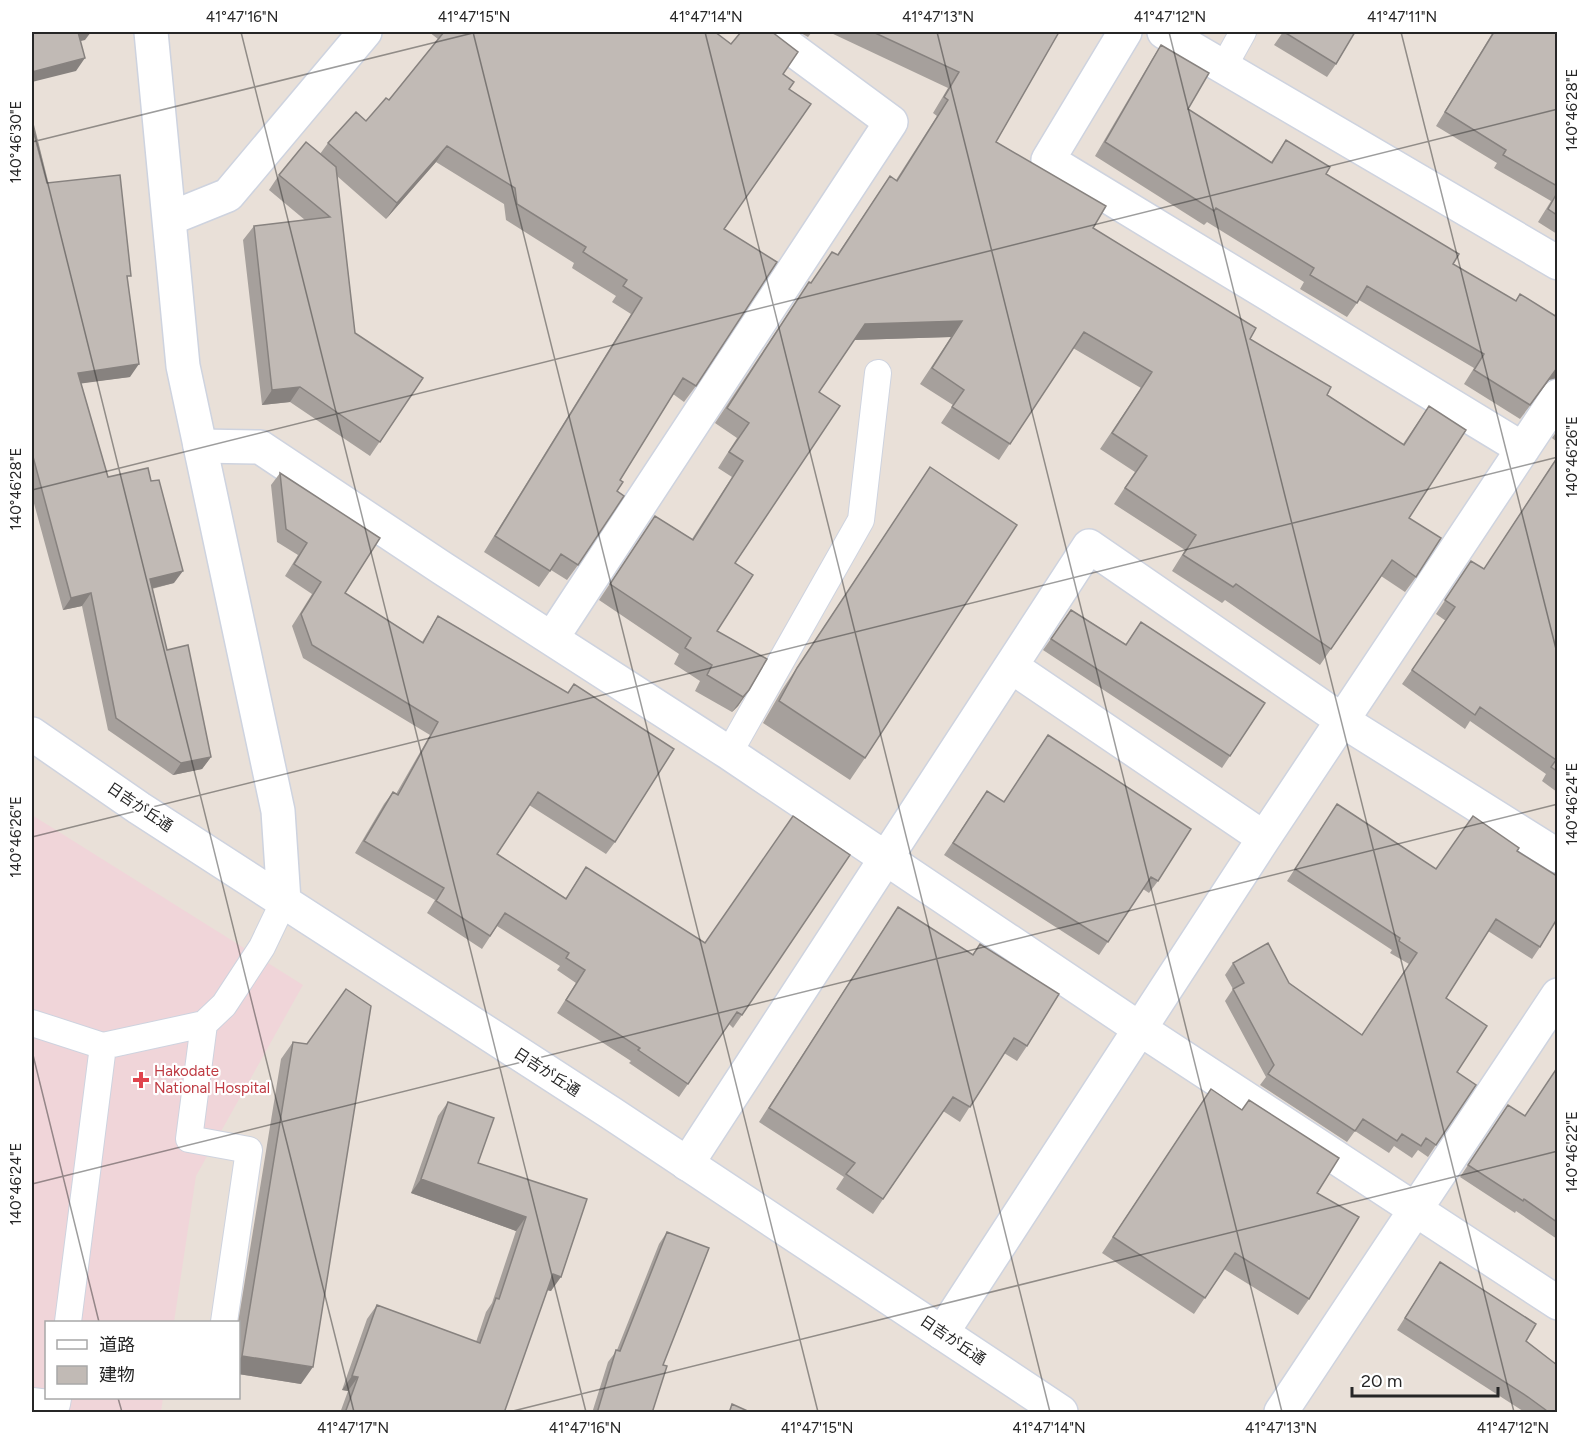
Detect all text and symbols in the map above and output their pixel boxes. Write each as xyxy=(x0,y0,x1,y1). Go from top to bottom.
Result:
text: 41°47'16"N xyxy=(206,8,278,26)
text: 41°47'15"N xyxy=(438,8,510,26)
text: 41°47'14"N xyxy=(669,8,743,26)
text: 41°47'13"N xyxy=(902,8,974,26)
text: 41°47'12"N xyxy=(1134,8,1206,26)
text: 41°47'11"N xyxy=(1367,8,1437,26)
text: 140°46'28"E xyxy=(1563,69,1581,151)
text: 140°46'30"E xyxy=(7,101,25,183)
text: 140°46'26"E xyxy=(1563,416,1581,498)
text: 140°46'28"E xyxy=(7,448,25,530)
text: 140°46'24"E xyxy=(1563,763,1581,845)
street label: 日吉が丘通 xyxy=(104,779,176,835)
text: 140°46'26"E xyxy=(7,796,25,878)
street label: 日吉が丘通 xyxy=(511,1044,583,1100)
place label: Hakodate National Hospital xyxy=(154,1062,270,1097)
marker: Hakodate National Hospital xyxy=(132,1071,150,1089)
text: 140°46'22"E xyxy=(1563,1111,1581,1193)
text: 140°46'24"E xyxy=(7,1143,25,1225)
street label: 日吉が丘通 xyxy=(917,1312,989,1368)
legend xyxy=(45,1321,240,1399)
text: 道路 xyxy=(99,1334,135,1356)
scale bar xyxy=(1352,1360,1498,1398)
text: 建物 xyxy=(99,1364,135,1386)
text: 20 m xyxy=(1361,1370,1402,1392)
text: 41°47'17"N xyxy=(317,1419,389,1437)
text: 41°47'16"N xyxy=(549,1419,621,1437)
text: 41°47'15"N xyxy=(781,1419,853,1437)
text: 41°47'14"N xyxy=(1012,1419,1086,1437)
text: 41°47'13"N xyxy=(1245,1419,1317,1437)
text: 41°47'12"N xyxy=(1477,1419,1549,1437)

